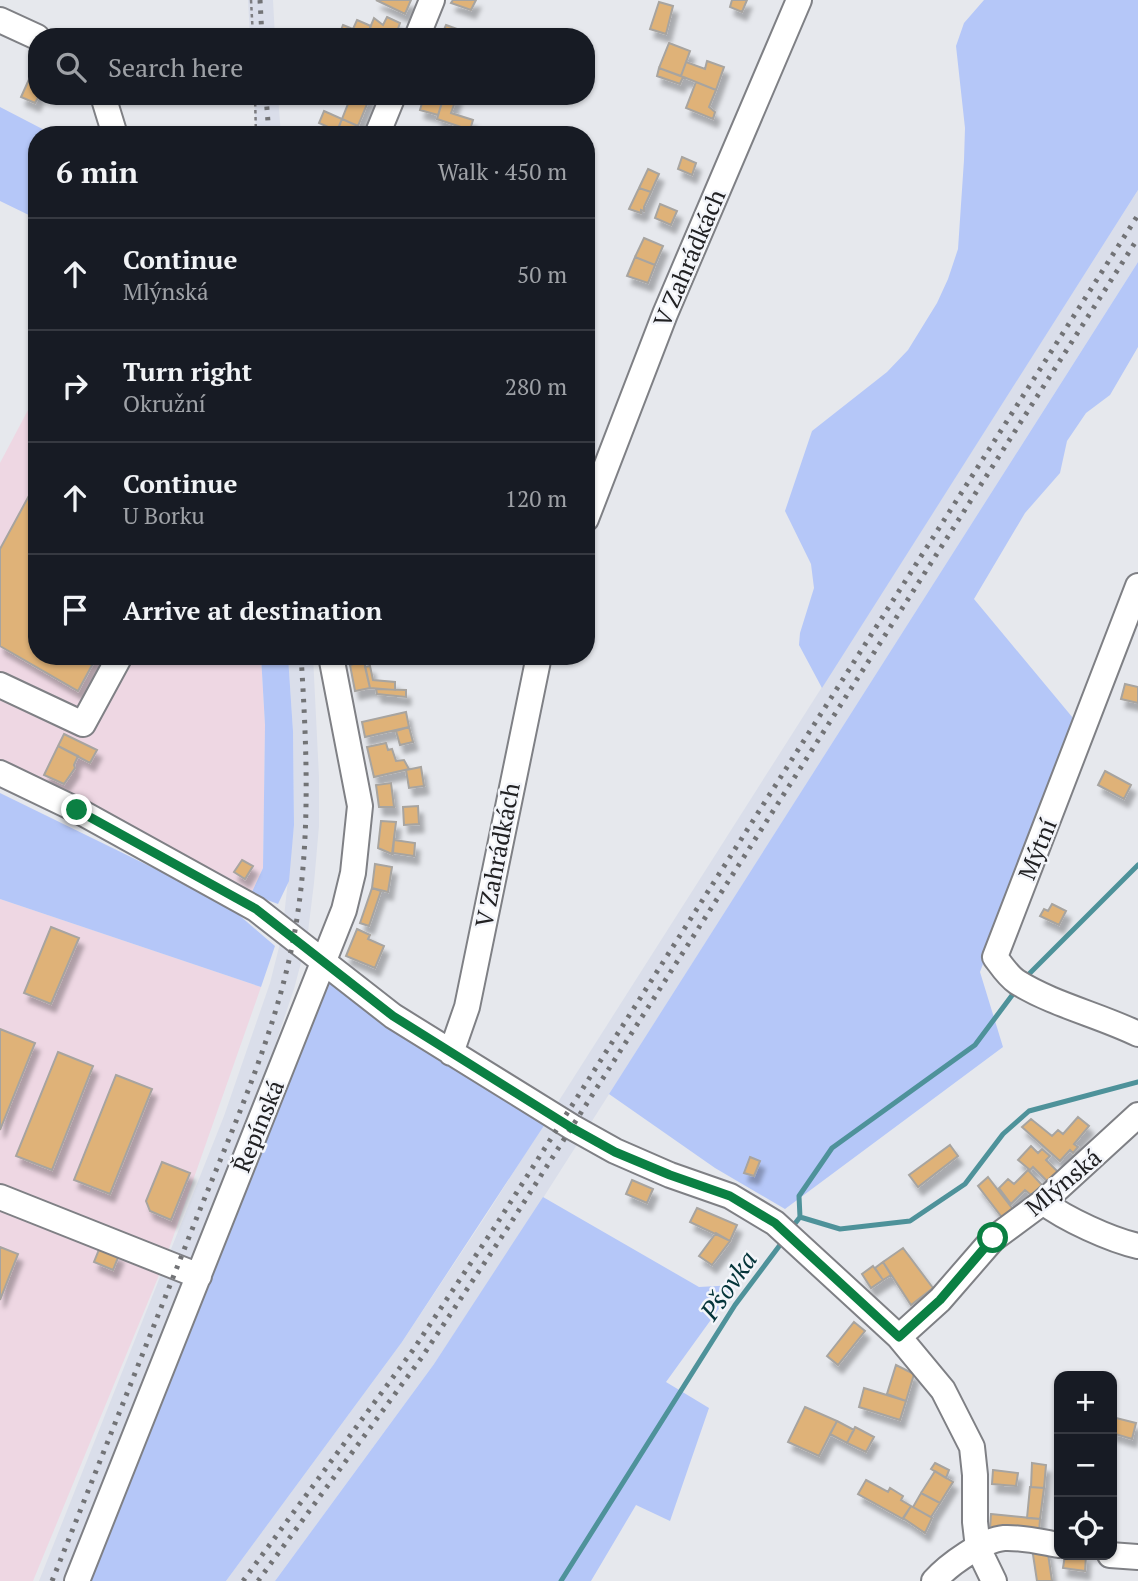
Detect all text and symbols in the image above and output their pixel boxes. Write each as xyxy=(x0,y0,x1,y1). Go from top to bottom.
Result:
search box xyxy=(28,28,595,105)
icon: search xyxy=(52,48,90,86)
text: Search here xyxy=(108,50,243,84)
text: 6 min xyxy=(56,152,138,192)
text: Walk · 450 m xyxy=(438,156,567,187)
street label: V Zahrádkách xyxy=(646,184,732,332)
text: Continue xyxy=(123,242,237,276)
icon: ahead xyxy=(56,255,94,293)
text: 50 m xyxy=(517,259,567,290)
text: Mlýnská xyxy=(123,276,209,307)
text: Turn right xyxy=(123,354,252,388)
icon: right xyxy=(56,367,94,405)
text: 280 m xyxy=(505,371,567,402)
text: Okružní xyxy=(123,388,206,419)
text: Continue xyxy=(123,466,237,500)
icon: ahead xyxy=(56,479,94,517)
text: 120 m xyxy=(505,483,567,514)
text: U Borku xyxy=(123,500,205,531)
icon: arrive xyxy=(56,591,94,629)
text: Arrive at destination xyxy=(123,593,382,627)
street label: V Zahrádkách xyxy=(467,780,527,930)
route end xyxy=(61,794,92,825)
street label: Mýtní xyxy=(1010,814,1064,884)
street label: Řepínská xyxy=(225,1075,291,1177)
street label: Mlýnská xyxy=(1019,1141,1107,1223)
route start xyxy=(977,1222,1008,1253)
water label: Pšovka xyxy=(691,1244,764,1327)
map controls xyxy=(1054,1371,1117,1560)
button: + xyxy=(1054,1371,1117,1434)
button: − xyxy=(1054,1434,1117,1497)
button: locate xyxy=(1054,1497,1117,1560)

